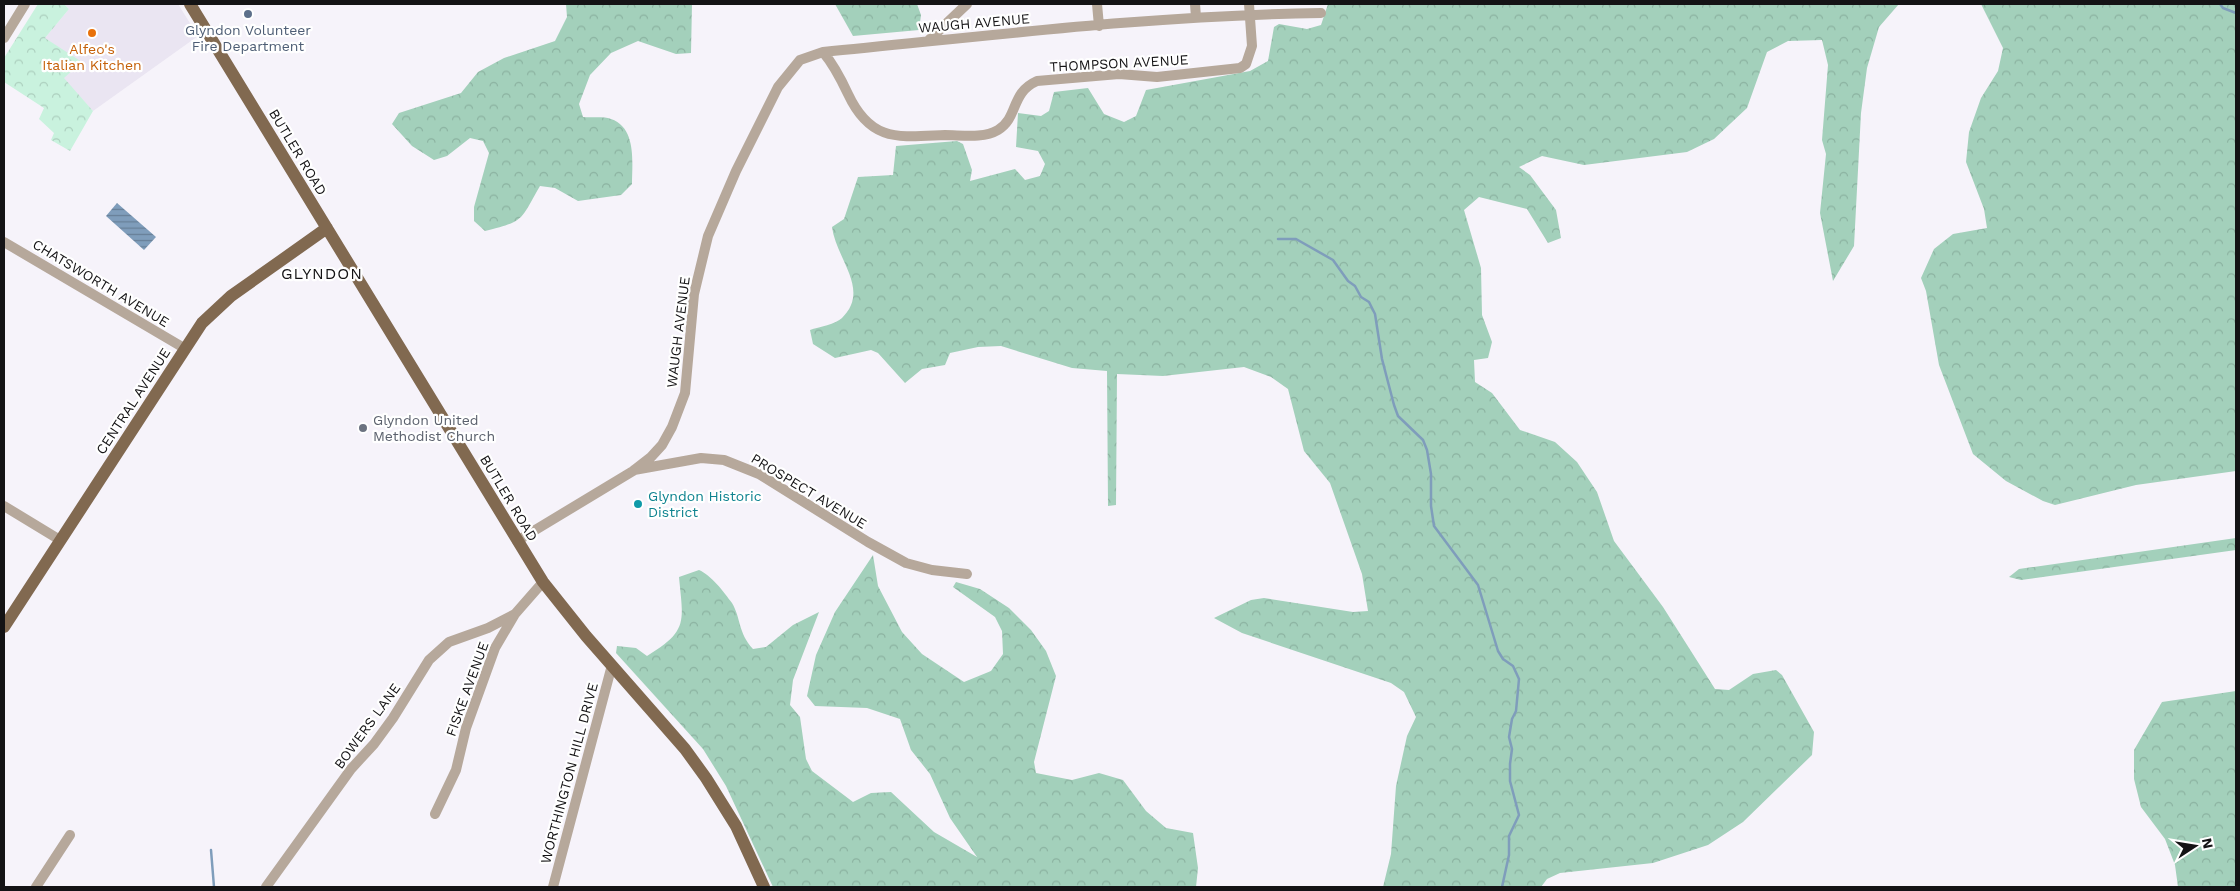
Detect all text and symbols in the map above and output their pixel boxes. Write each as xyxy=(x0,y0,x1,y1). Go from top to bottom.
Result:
marker: Glyndon Volunteer Fire Department xyxy=(242,8,254,20)
street label: WAUGH AVENUE xyxy=(918,10,1030,36)
place label: Glyndon Volunteer Fire Department xyxy=(185,22,311,54)
marker: Alfeo's Italian Kitchen xyxy=(86,27,98,39)
place label: Alfeo's Italian Kitchen xyxy=(42,41,142,73)
street label: THOMPSON AVENUE xyxy=(1049,51,1189,75)
street label: BUTLER ROAD xyxy=(266,106,330,198)
street label: CHATSWORTH AVENUE xyxy=(30,236,172,330)
district label: GLYNDON xyxy=(281,264,363,283)
street label: WAUGH AVENUE xyxy=(663,275,693,389)
street label: CENTRAL AVENUE xyxy=(93,345,173,457)
place label: Glyndon United Methodist Church xyxy=(373,412,495,444)
marker: Glyndon United Methodist Church xyxy=(357,422,369,434)
street label: PROSPECT AVENUE xyxy=(748,450,870,532)
street label: BUTLER ROAD xyxy=(477,452,541,544)
place label: Glyndon Historic District xyxy=(648,488,762,520)
marker: Glyndon Historic District xyxy=(632,498,644,510)
street label: FISKE AVENUE xyxy=(442,639,492,738)
street label: BOWERS LANE xyxy=(331,680,403,772)
street label: WORTHINGTON HILL DRIVE xyxy=(537,681,601,865)
north arrow xyxy=(2170,821,2220,871)
text: N xyxy=(2199,837,2217,850)

